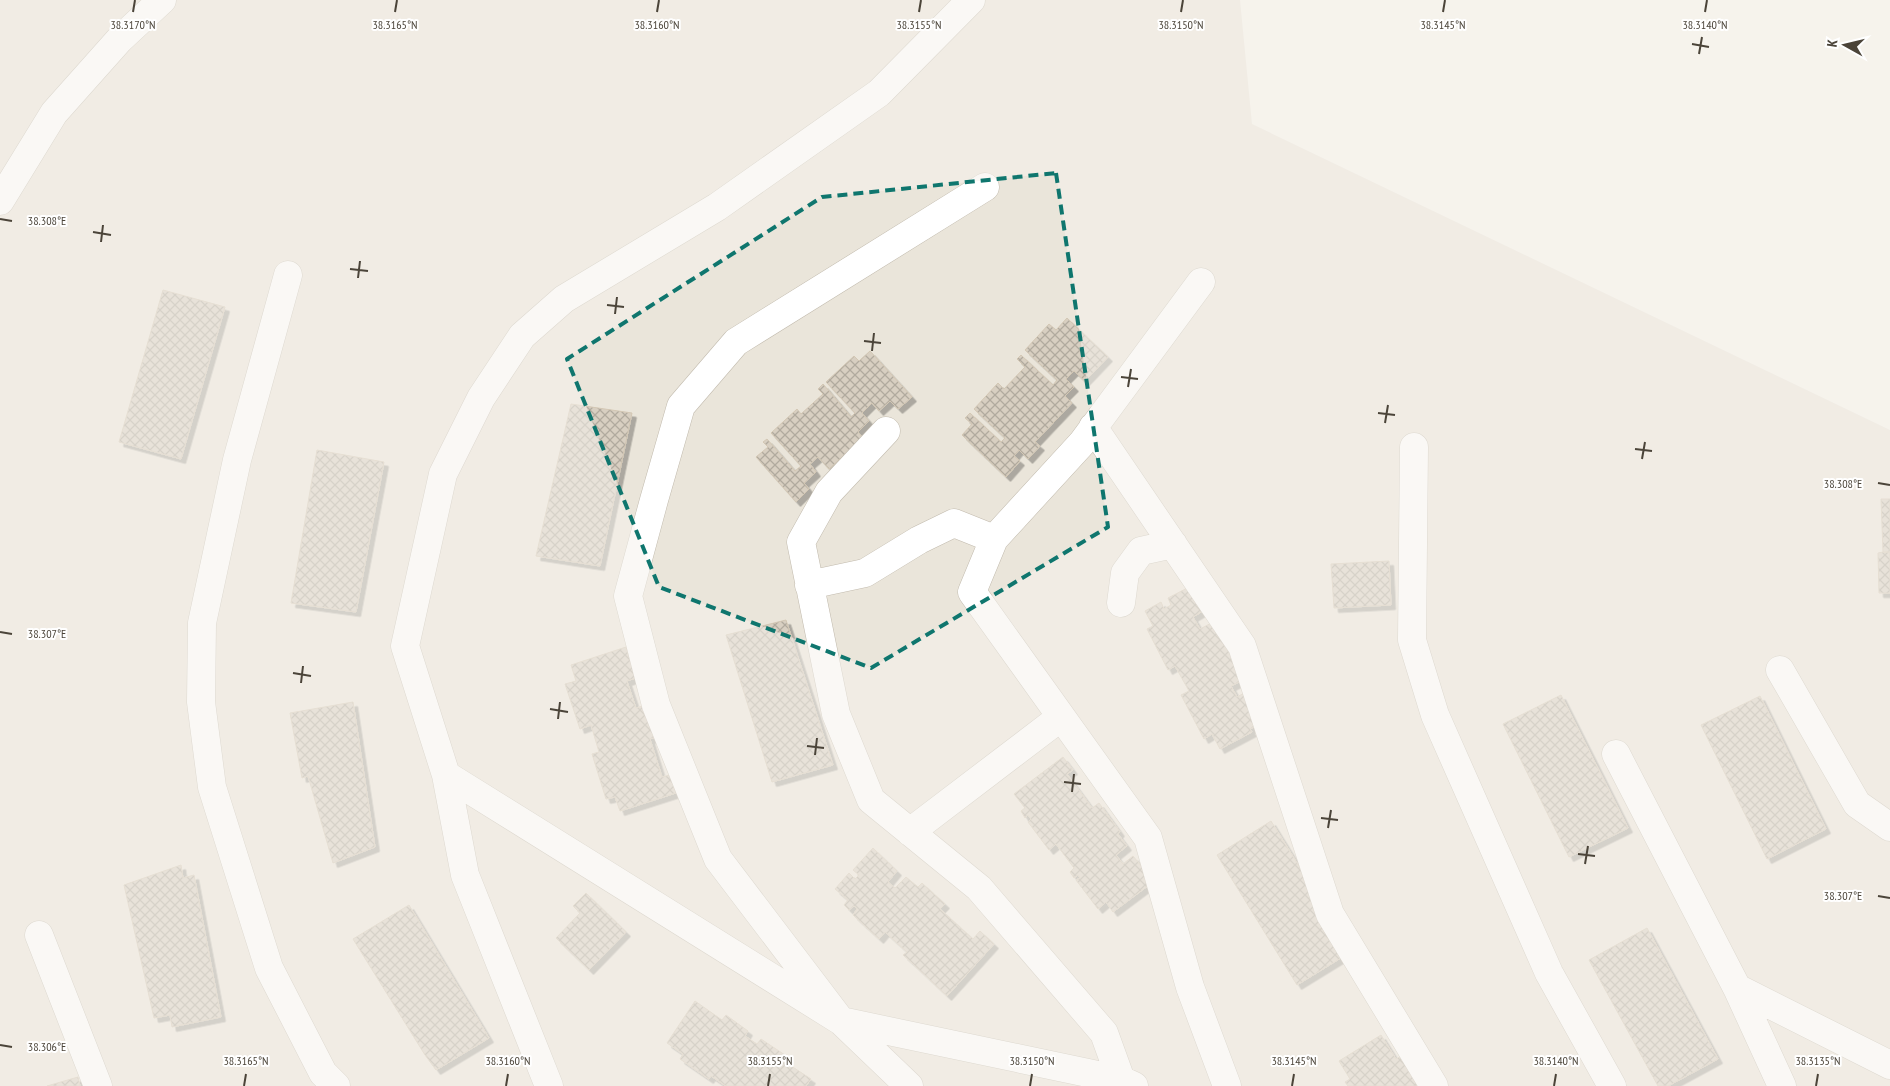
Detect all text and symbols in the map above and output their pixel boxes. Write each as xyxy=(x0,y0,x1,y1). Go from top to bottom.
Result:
text: 38.3170°N xyxy=(110,17,156,32)
text: 38.3165°N xyxy=(372,17,418,32)
text: 38.3160°N xyxy=(634,17,680,32)
text: 38.3155°N xyxy=(896,17,942,32)
text: 38.3150°N xyxy=(1158,17,1204,32)
text: 38.3145°N xyxy=(1420,17,1466,32)
text: 38.3140°N xyxy=(1682,17,1728,32)
north arrow xyxy=(1820,20,1870,70)
text: K xyxy=(1823,38,1842,48)
text: 38.308°E xyxy=(28,213,66,228)
text: 38.308°E xyxy=(1824,476,1862,491)
text: 38.307°E xyxy=(28,626,66,641)
text: 38.307°E xyxy=(1824,888,1862,903)
text: 38.306°E xyxy=(28,1039,66,1054)
text: 38.3165°N xyxy=(223,1053,269,1068)
text: 38.3160°N xyxy=(485,1053,531,1068)
text: 38.3155°N xyxy=(747,1053,793,1068)
text: 38.3150°N xyxy=(1009,1053,1055,1068)
text: 38.3145°N xyxy=(1271,1053,1317,1068)
text: 38.3140°N xyxy=(1533,1053,1579,1068)
text: 38.3135°N xyxy=(1795,1053,1841,1068)

